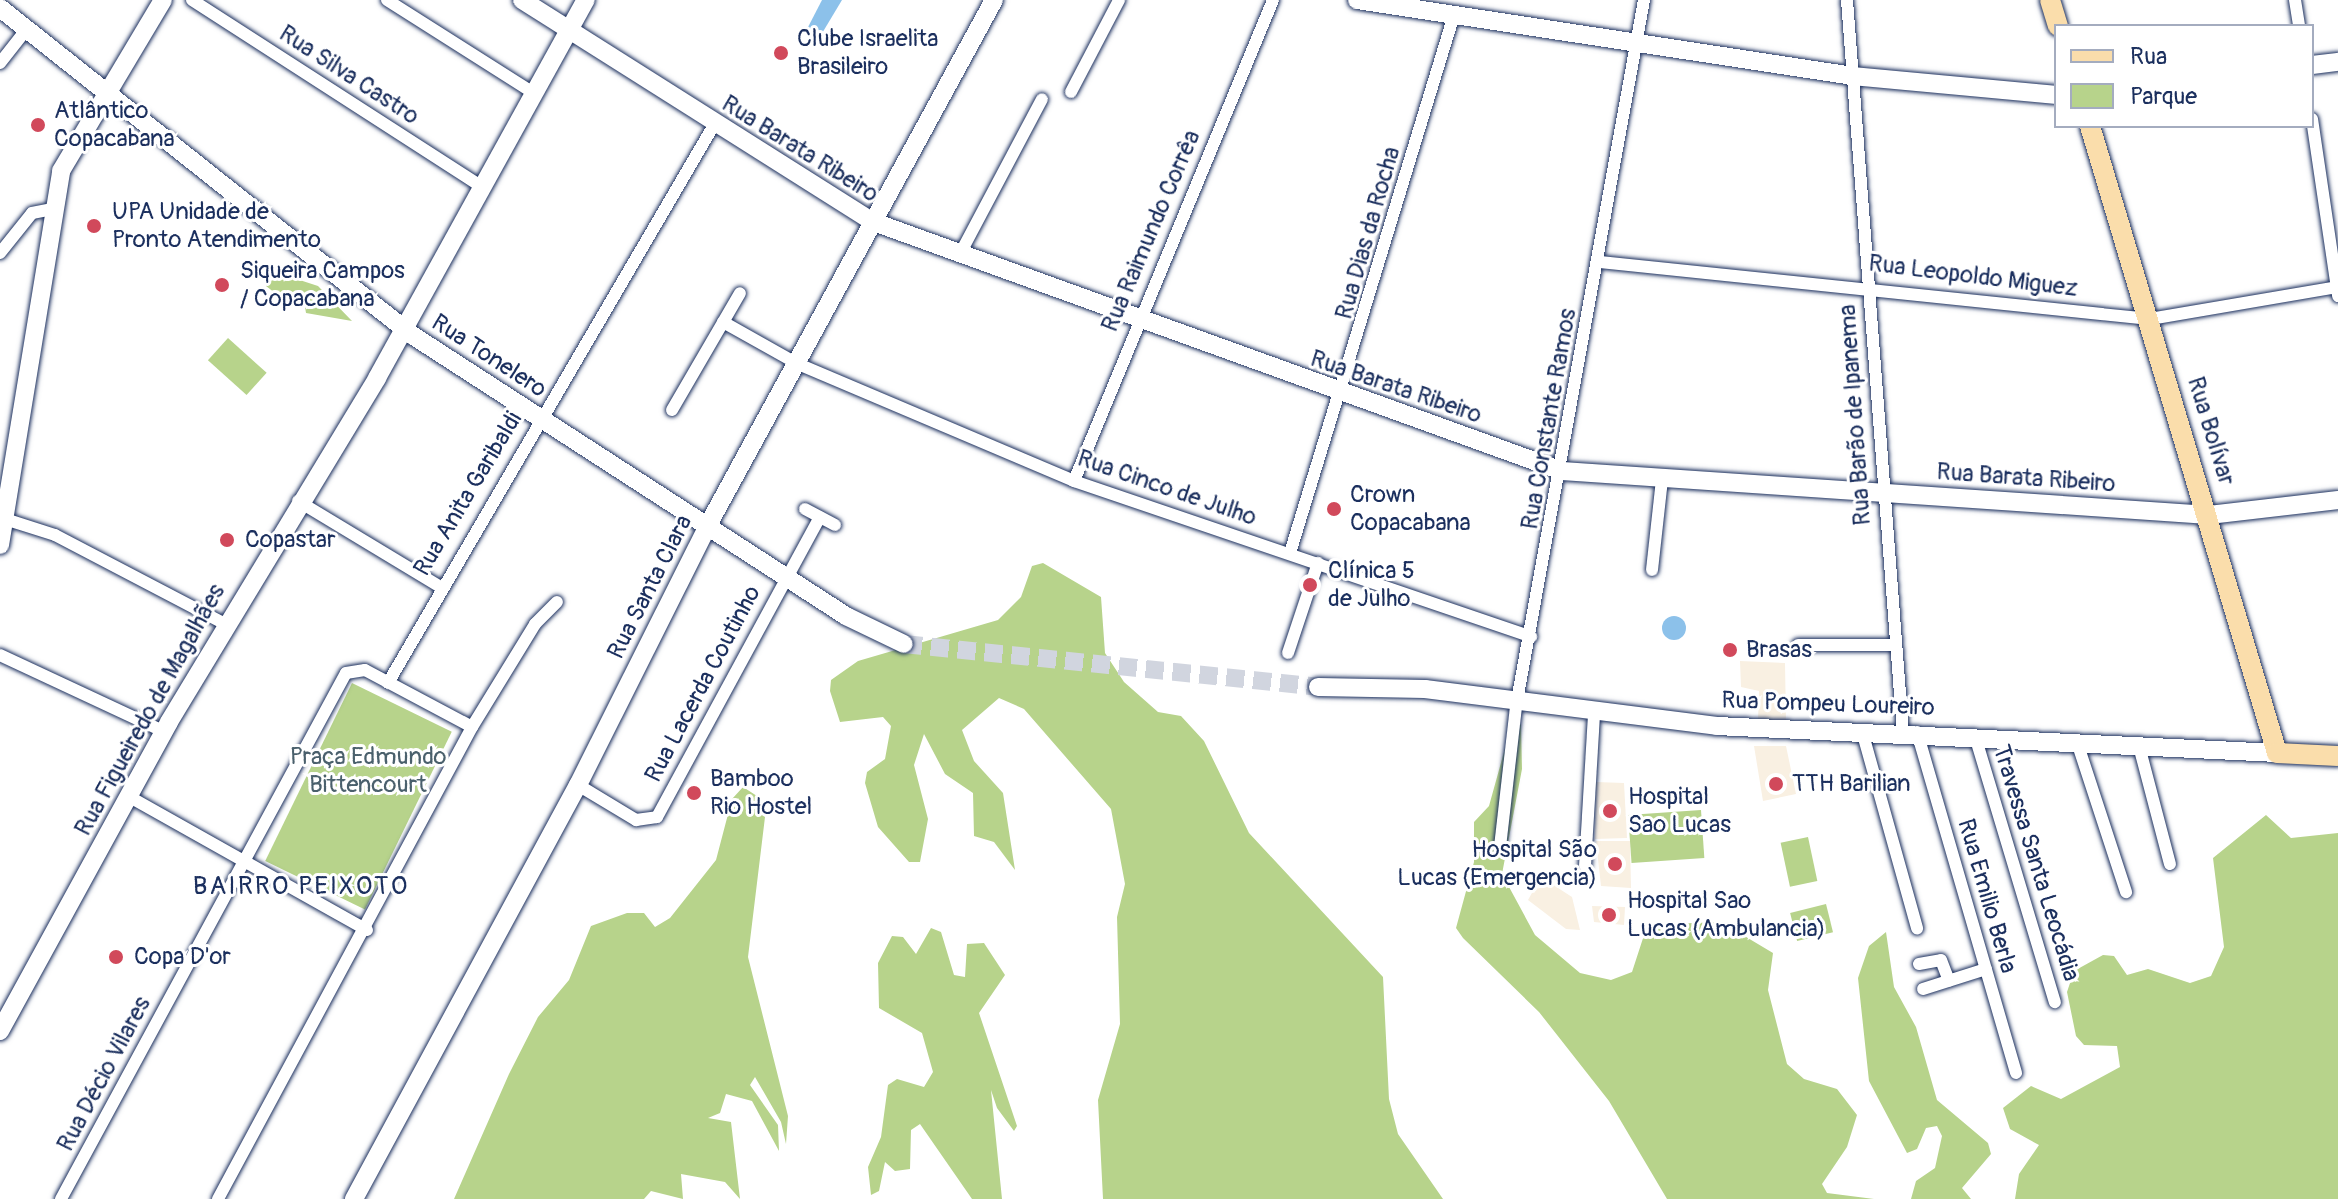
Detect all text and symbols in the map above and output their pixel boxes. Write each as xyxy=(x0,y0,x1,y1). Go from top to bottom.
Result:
street label: Rua Silva Castro xyxy=(274,19,424,131)
legend xyxy=(2054,24,2314,128)
place label: Clube Israelita Brasileiro xyxy=(797,25,938,81)
text: Rua xyxy=(2130,42,2167,71)
marker: Clube Israelita Brasileiro xyxy=(772,44,790,62)
text: Parque xyxy=(2130,82,2197,111)
street label: Rua Barata Ribeiro xyxy=(716,89,884,209)
place label: Atlântico Copacabana xyxy=(54,97,175,153)
marker: Atlântico Copacabana xyxy=(29,116,47,134)
street label: Rua Raimundo Corrêa xyxy=(1096,126,1206,336)
street label: Rua Dias da Rocha xyxy=(1330,143,1406,323)
place label: UPA Unidade de Pronto Atendimento xyxy=(112,198,321,254)
marker: UPA Unidade de Pronto Atendimento xyxy=(83,215,105,237)
street label: Rua Leopoldo Miguez xyxy=(1867,249,2079,303)
place label: Siqueira Campos / Copacabana xyxy=(240,257,405,313)
marker: Siqueira Campos / Copacabana xyxy=(211,274,233,296)
street label: Rua Barão de Ipanema xyxy=(1833,304,1877,526)
street label: Rua Constante Ramos xyxy=(1515,306,1583,532)
street label: Rua Tonelero xyxy=(426,308,552,404)
street label: Rua Barata Ribeiro xyxy=(1307,344,1485,430)
street label: Rua Bolívar xyxy=(2181,373,2241,489)
street label: Rua Anita Garibaldi xyxy=(408,407,528,581)
street label: Rua Cinco de Julho xyxy=(1074,444,1260,532)
street label: Rua Barata Ribeiro xyxy=(1936,457,2116,499)
place label: Crown Copacabana xyxy=(1350,481,1471,537)
marker: Crown Copacabana xyxy=(1325,500,1343,518)
street label: Rua Santa Clara xyxy=(601,510,699,664)
place label: Copastar xyxy=(245,526,336,554)
marker: Copastar xyxy=(216,529,238,551)
place label: Clínica 5 de Julho xyxy=(1328,557,1415,613)
marker: Clínica 5 de Julho xyxy=(1299,574,1321,596)
street label: Rua Figueiredo de Magalhães xyxy=(69,579,231,841)
street label: Rua Lacerda Coutinho xyxy=(639,581,767,787)
place label: Brasas xyxy=(1746,636,1812,664)
marker: Brasas xyxy=(1721,641,1739,659)
street label: Rua Pompeu Loureiro xyxy=(1721,686,1935,722)
street label: Travessa Santa Leocádia xyxy=(1986,741,2086,985)
park label: Praça Edmundo Bittencourt xyxy=(290,743,446,799)
place label: Bamboo Rio Hostel xyxy=(710,765,812,821)
place label: TTH Barilian xyxy=(1792,770,1911,798)
marker: TTH Barilian xyxy=(1767,775,1785,793)
place label: Hospital Sao Lucas xyxy=(1628,783,1731,839)
marker: Bamboo Rio Hostel xyxy=(685,784,703,802)
marker: Hospital Sao Lucas xyxy=(1599,800,1621,822)
street label: Rua Emilio Berla xyxy=(1951,815,2023,977)
place label: Hospital São Lucas (Emergencia) xyxy=(1397,836,1597,892)
marker: Hospital São Lucas (Emergencia) xyxy=(1604,853,1626,875)
district label: BAIRRO PEIXOTO xyxy=(193,871,409,903)
place label: Hospital Sao Lucas (Ambulancia) xyxy=(1627,887,1826,943)
marker: Hospital Sao Lucas (Ambulancia) xyxy=(1598,904,1620,926)
place label: Copa D'or xyxy=(134,943,231,971)
marker: Copa D'or xyxy=(105,946,127,968)
street label: Rua Décio Vilares xyxy=(51,992,157,1156)

